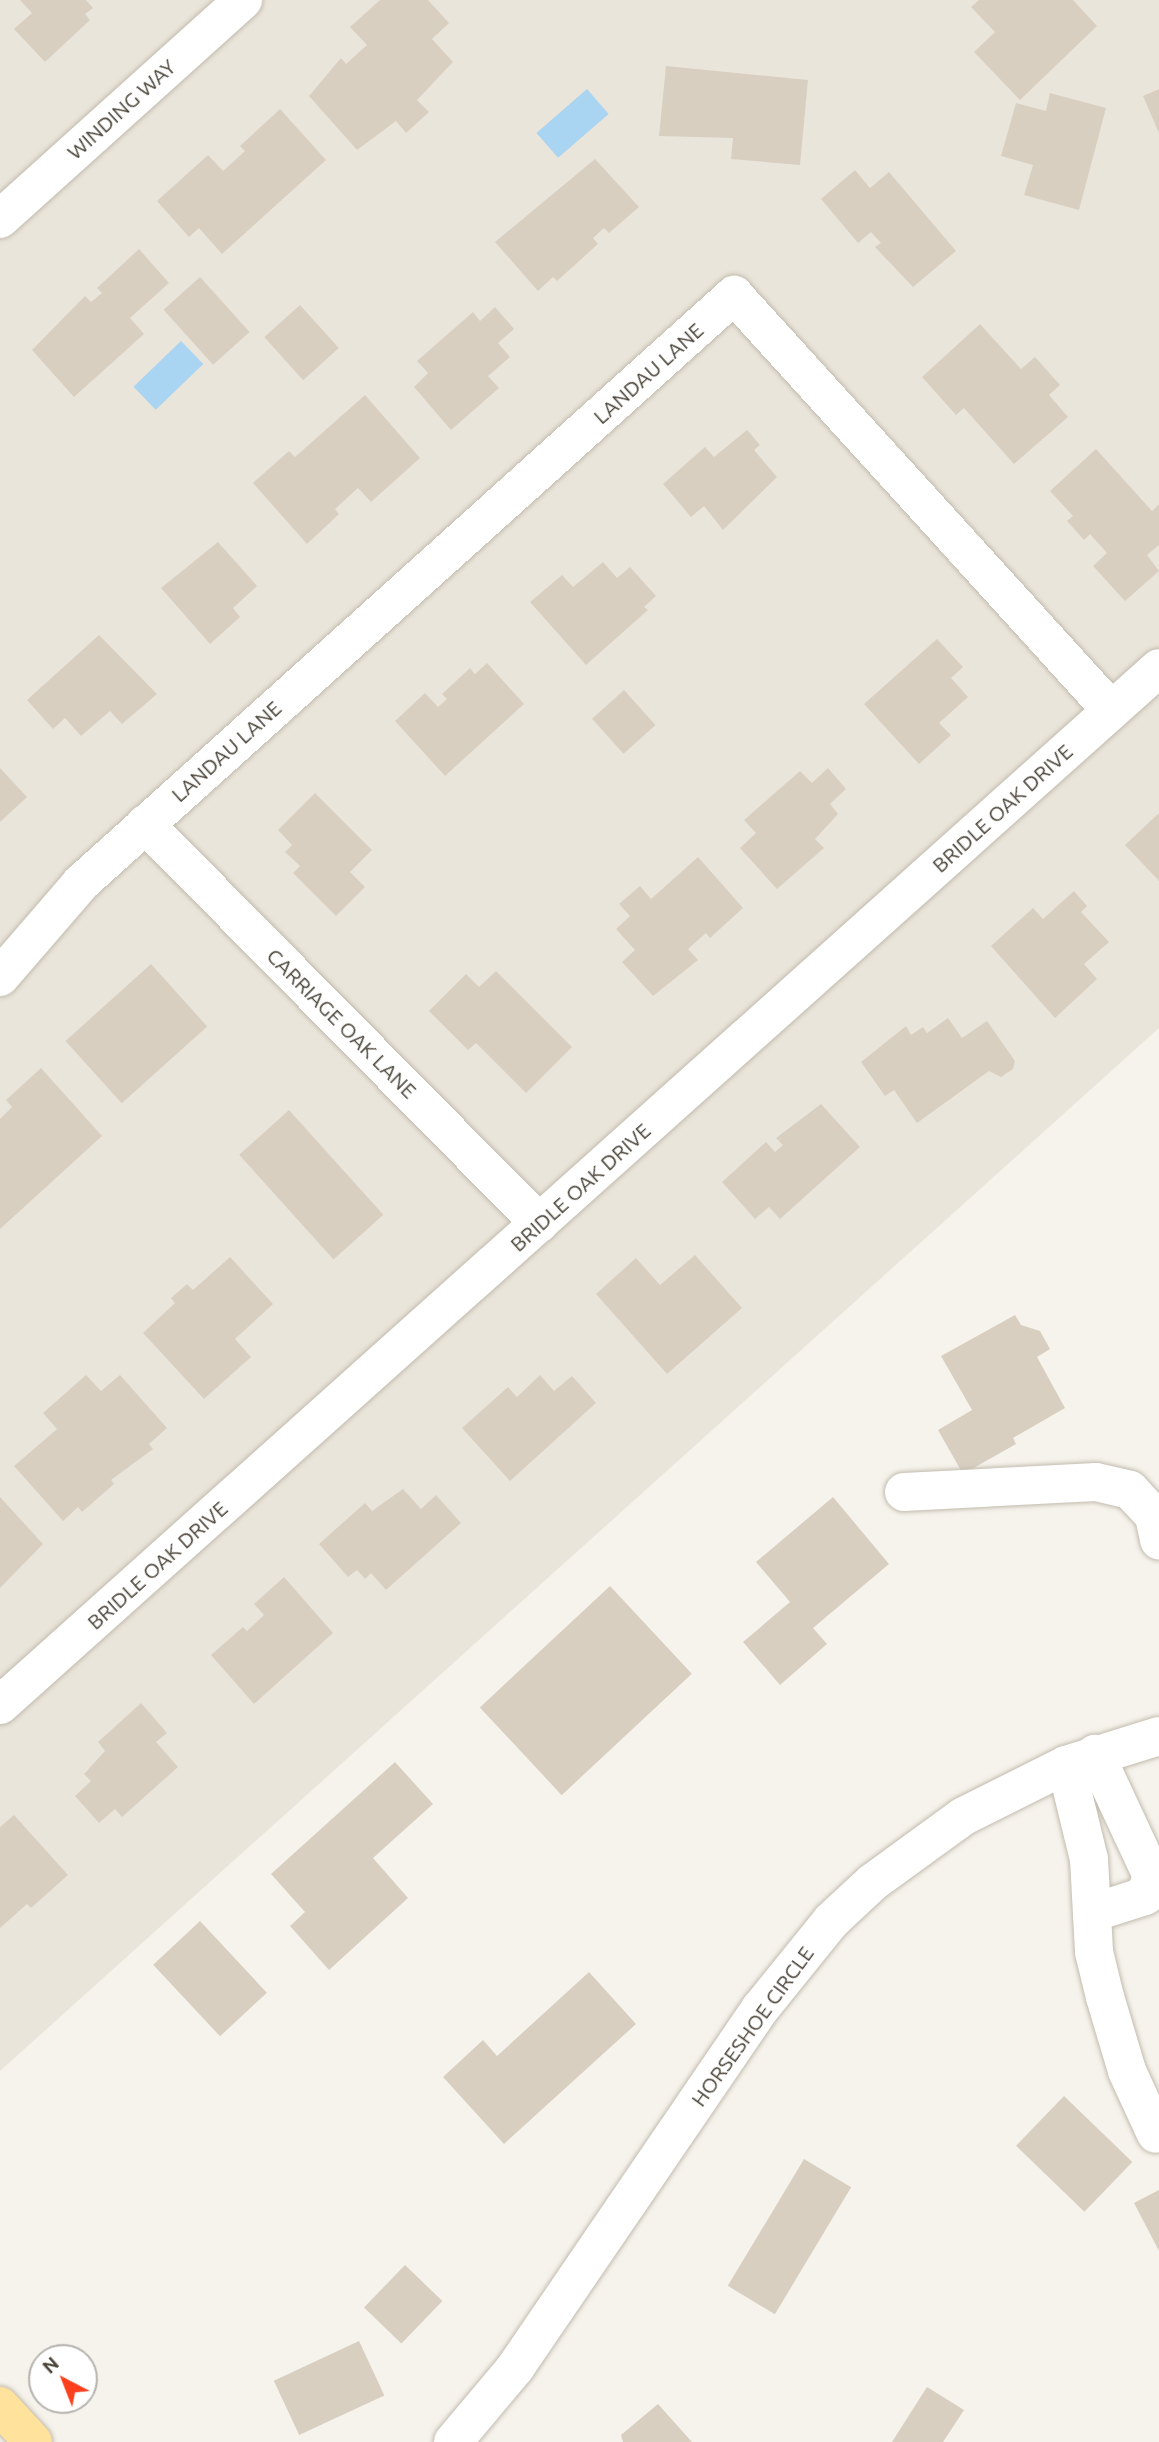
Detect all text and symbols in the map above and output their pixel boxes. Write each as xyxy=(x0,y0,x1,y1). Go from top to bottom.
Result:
street label: WINDING WAY xyxy=(62,54,180,164)
street label: LANDAU LANE xyxy=(588,317,708,429)
street label: LANDAU LANE xyxy=(166,695,286,807)
street label: BRIDLE OAK DRIVE xyxy=(927,739,1077,877)
street label: CARRIAGE OAK LANE xyxy=(262,943,422,1103)
street label: BRIDLE OAK DRIVE xyxy=(505,1118,655,1256)
street label: BRIDLE OAK DRIVE xyxy=(82,1496,232,1634)
street label: HORSESHOE CIRCLE xyxy=(685,1941,819,2111)
north arrow xyxy=(28,2344,98,2414)
text: N xyxy=(38,2352,63,2378)

